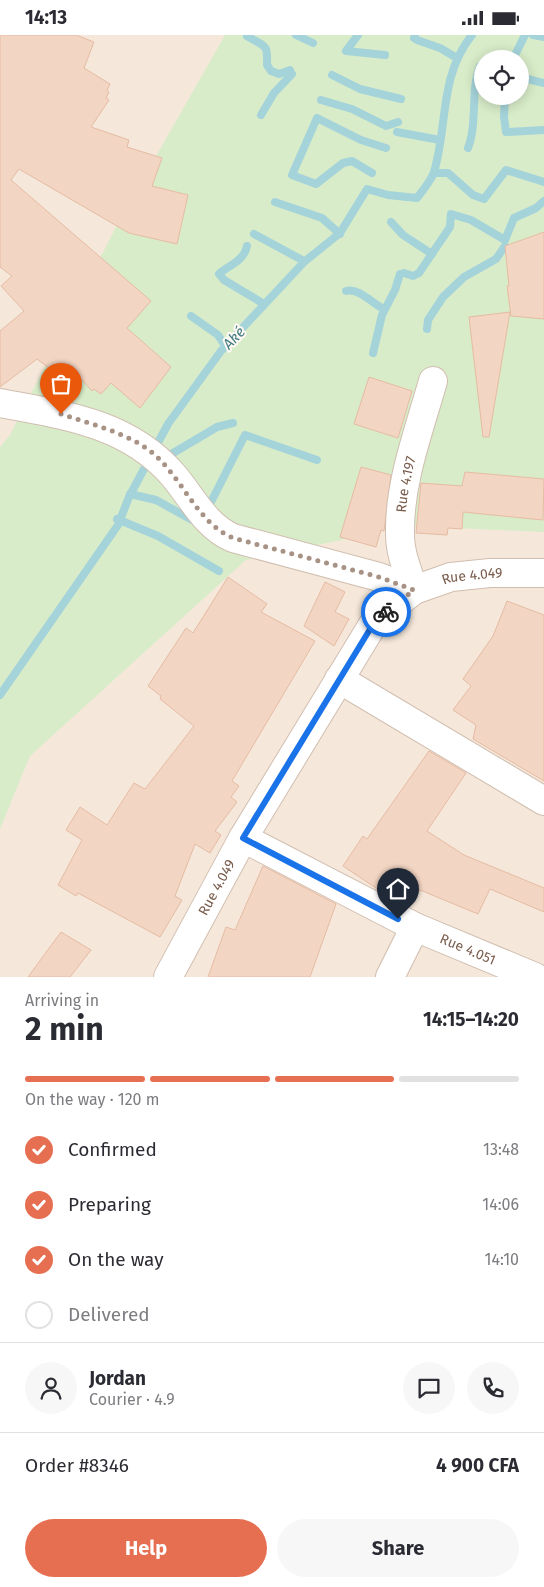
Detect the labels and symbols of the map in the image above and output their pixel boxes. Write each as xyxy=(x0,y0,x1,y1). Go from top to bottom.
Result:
water label: Aké xyxy=(218,323,249,354)
pin xyxy=(40,363,82,414)
street label: Rue 4.197 xyxy=(393,455,420,513)
street label: Rue 4.049 xyxy=(439,565,502,589)
courier xyxy=(361,587,411,637)
street label: Rue 4.049 xyxy=(195,857,239,918)
pin xyxy=(377,868,419,919)
street label: Rue 4.051 xyxy=(437,930,498,969)

